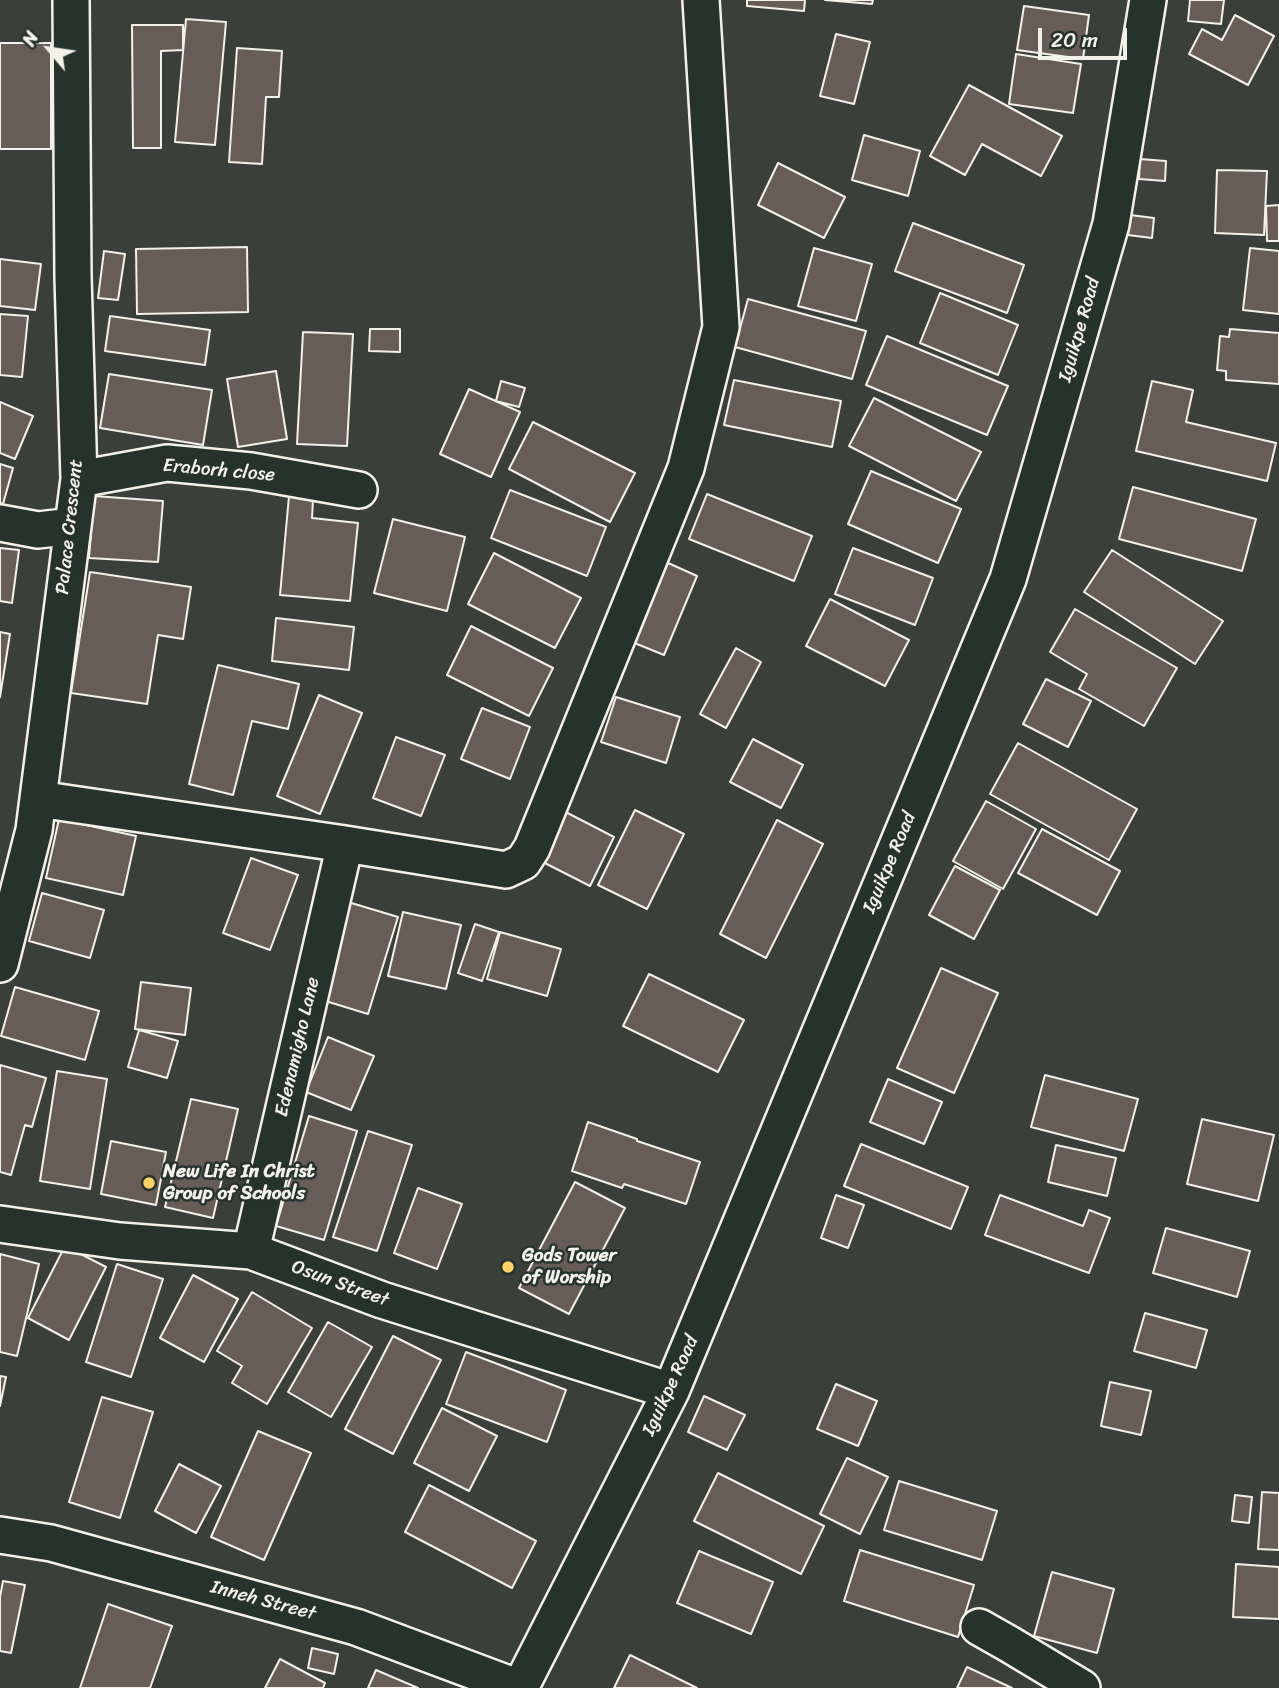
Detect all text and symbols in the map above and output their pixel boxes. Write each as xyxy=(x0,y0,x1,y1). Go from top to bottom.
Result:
north arrow xyxy=(14,14,84,84)
scale bar xyxy=(1041,14,1130,58)
text: 20 m xyxy=(1051,21,1098,59)
text: N xyxy=(13,25,48,52)
street label: Iguikpe Road xyxy=(1054,275,1106,385)
street label: Eraborh close xyxy=(162,455,276,487)
street label: Palace Crescent xyxy=(52,458,88,596)
street label: Iguikpe Road xyxy=(859,809,921,917)
street label: Edenamigho Lane xyxy=(271,975,325,1119)
place label: New Life In Christ Group of Schools xyxy=(163,1161,315,1205)
marker: New Life In Christ Group of Schools xyxy=(141,1175,157,1191)
place label: Gods Tower of Worship xyxy=(522,1245,616,1289)
street label: Osun Street xyxy=(288,1256,392,1312)
marker: Gods Tower of Worship xyxy=(500,1259,516,1275)
street label: Iguikpe Road xyxy=(638,1332,704,1440)
street label: Inneh Street xyxy=(208,1576,318,1626)

